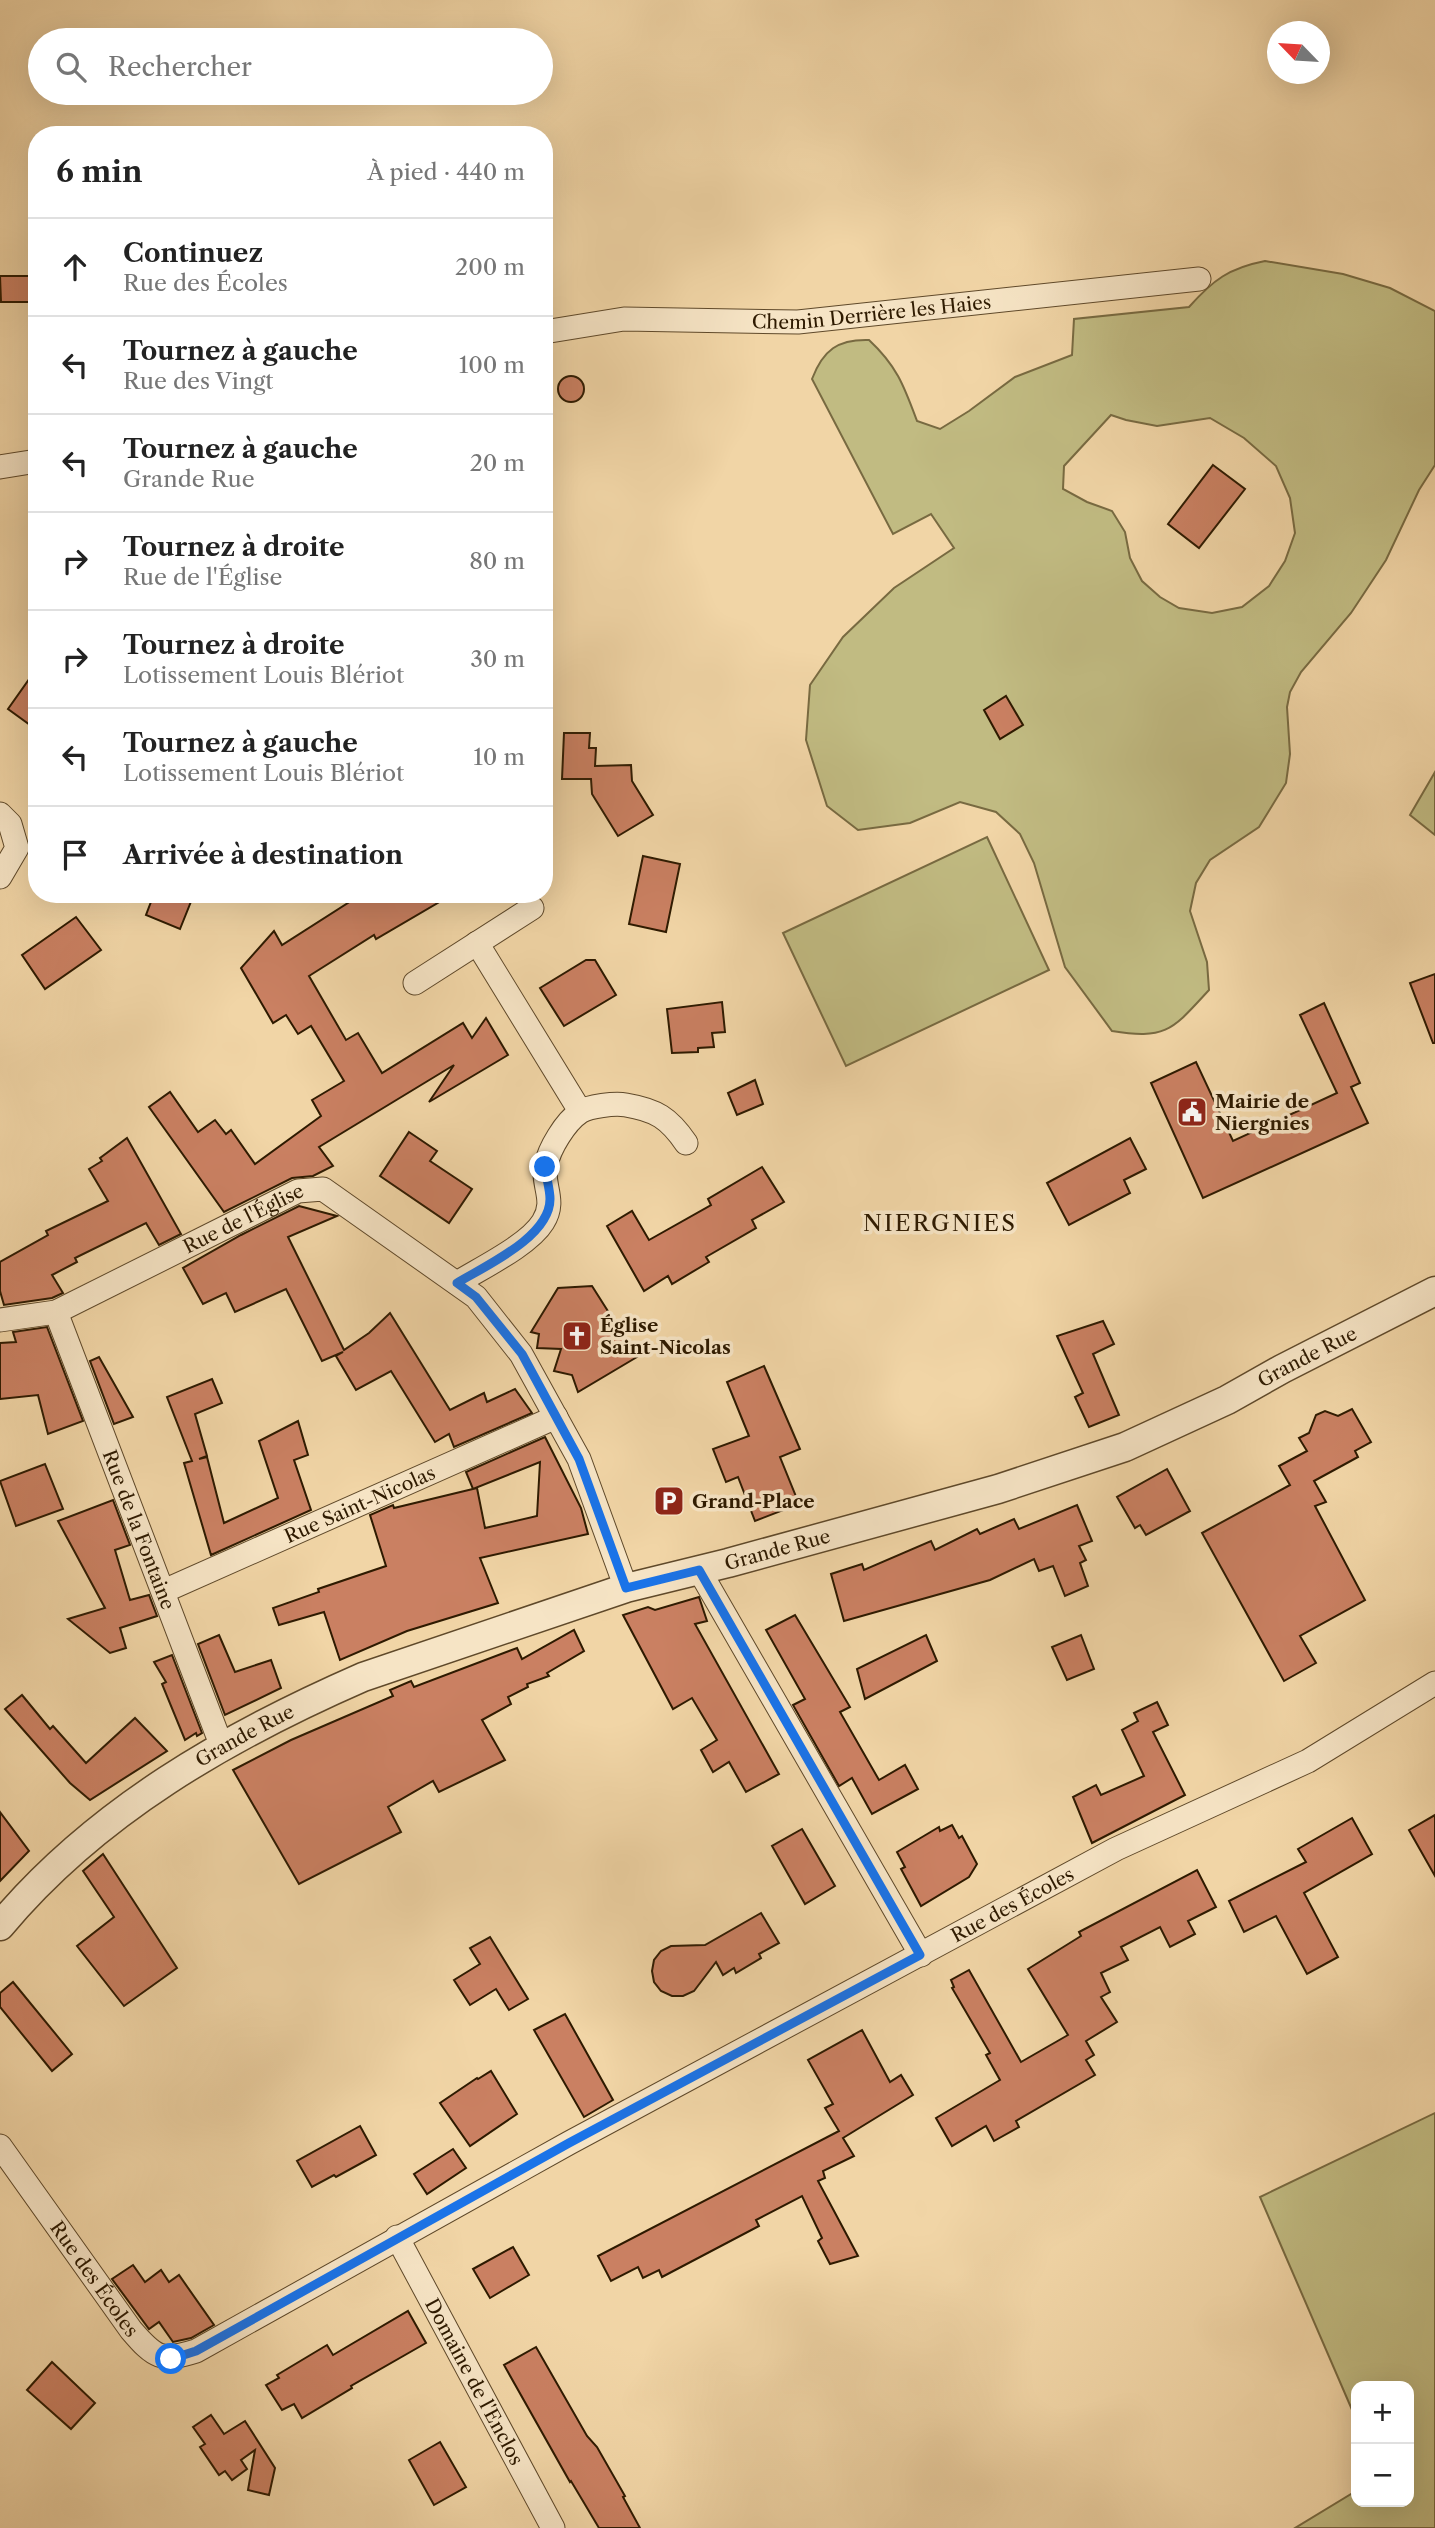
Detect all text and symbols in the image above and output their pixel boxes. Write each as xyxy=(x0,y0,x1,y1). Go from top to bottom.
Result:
north arrow xyxy=(1267,21,1330,84)
search box xyxy=(28,28,553,105)
icon: search xyxy=(52,48,90,86)
text: Rechercher xyxy=(108,51,252,83)
text: 6 min xyxy=(56,153,143,190)
text: À pied · 440 m xyxy=(367,158,525,186)
text: Continuez xyxy=(123,237,263,269)
icon: ahead xyxy=(56,248,94,286)
text: 200 m xyxy=(455,253,525,281)
text: Rue des Écoles xyxy=(123,269,288,297)
street label: Chemin Derrière les Haies xyxy=(752,290,992,334)
text: Tournez à gauche xyxy=(123,335,358,367)
icon: left xyxy=(56,346,94,384)
text: 100 m xyxy=(459,351,525,379)
text: Rue des Vingt xyxy=(123,367,273,395)
text: Tournez à gauche xyxy=(123,433,358,465)
icon: left xyxy=(56,444,94,482)
text: 20 m xyxy=(470,449,525,477)
text: Grande Rue xyxy=(123,465,255,493)
text: Tournez à droite xyxy=(123,531,345,563)
icon: right xyxy=(56,542,94,580)
text: 80 m xyxy=(469,547,525,575)
text: Rue de l'Église xyxy=(123,563,282,591)
text: Tournez à droite xyxy=(123,629,345,661)
icon: right xyxy=(56,640,94,678)
text: 30 m xyxy=(470,645,525,673)
text: Lotissement Louis Blériot xyxy=(123,661,404,689)
text: Tournez à gauche xyxy=(123,727,358,759)
icon: left xyxy=(56,738,94,776)
text: 10 m xyxy=(473,743,525,771)
text: Lotissement Louis Blériot xyxy=(123,759,404,787)
icon: arrive xyxy=(56,836,94,874)
text: Arrivée à destination xyxy=(123,839,403,871)
place label: Mairie de Niergnies xyxy=(1215,1090,1310,1135)
public building icon: Mairie de Niergnies xyxy=(1175,1095,1209,1129)
route end xyxy=(529,1151,560,1182)
street label: Rue de l'Église xyxy=(179,1179,307,1258)
district label: NIERGNIES xyxy=(863,1209,1017,1237)
place label: Église Saint-Nicolas xyxy=(600,1314,731,1359)
church icon: Église Saint-Nicolas xyxy=(560,1319,594,1353)
street label: Grande Rue xyxy=(1253,1321,1361,1392)
street label: Rue de la Fontaine xyxy=(98,1446,180,1613)
street label: Rue Saint-Nicolas xyxy=(281,1461,439,1548)
parking icon: Grand-Place xyxy=(652,1484,686,1518)
place label: Grand-Place xyxy=(692,1490,815,1513)
street label: Grande Rue xyxy=(722,1524,833,1575)
street label: Grande Rue xyxy=(191,1699,297,1771)
street label: Rue des Écoles xyxy=(947,1862,1078,1947)
street label: Rue des Écoles xyxy=(46,2217,143,2342)
street label: Domaine de l'Enclos xyxy=(420,2294,529,2469)
route start xyxy=(155,2343,186,2374)
map controls xyxy=(1351,2381,1414,2507)
button: + xyxy=(1351,2381,1414,2444)
button: − xyxy=(1351,2444,1414,2507)

